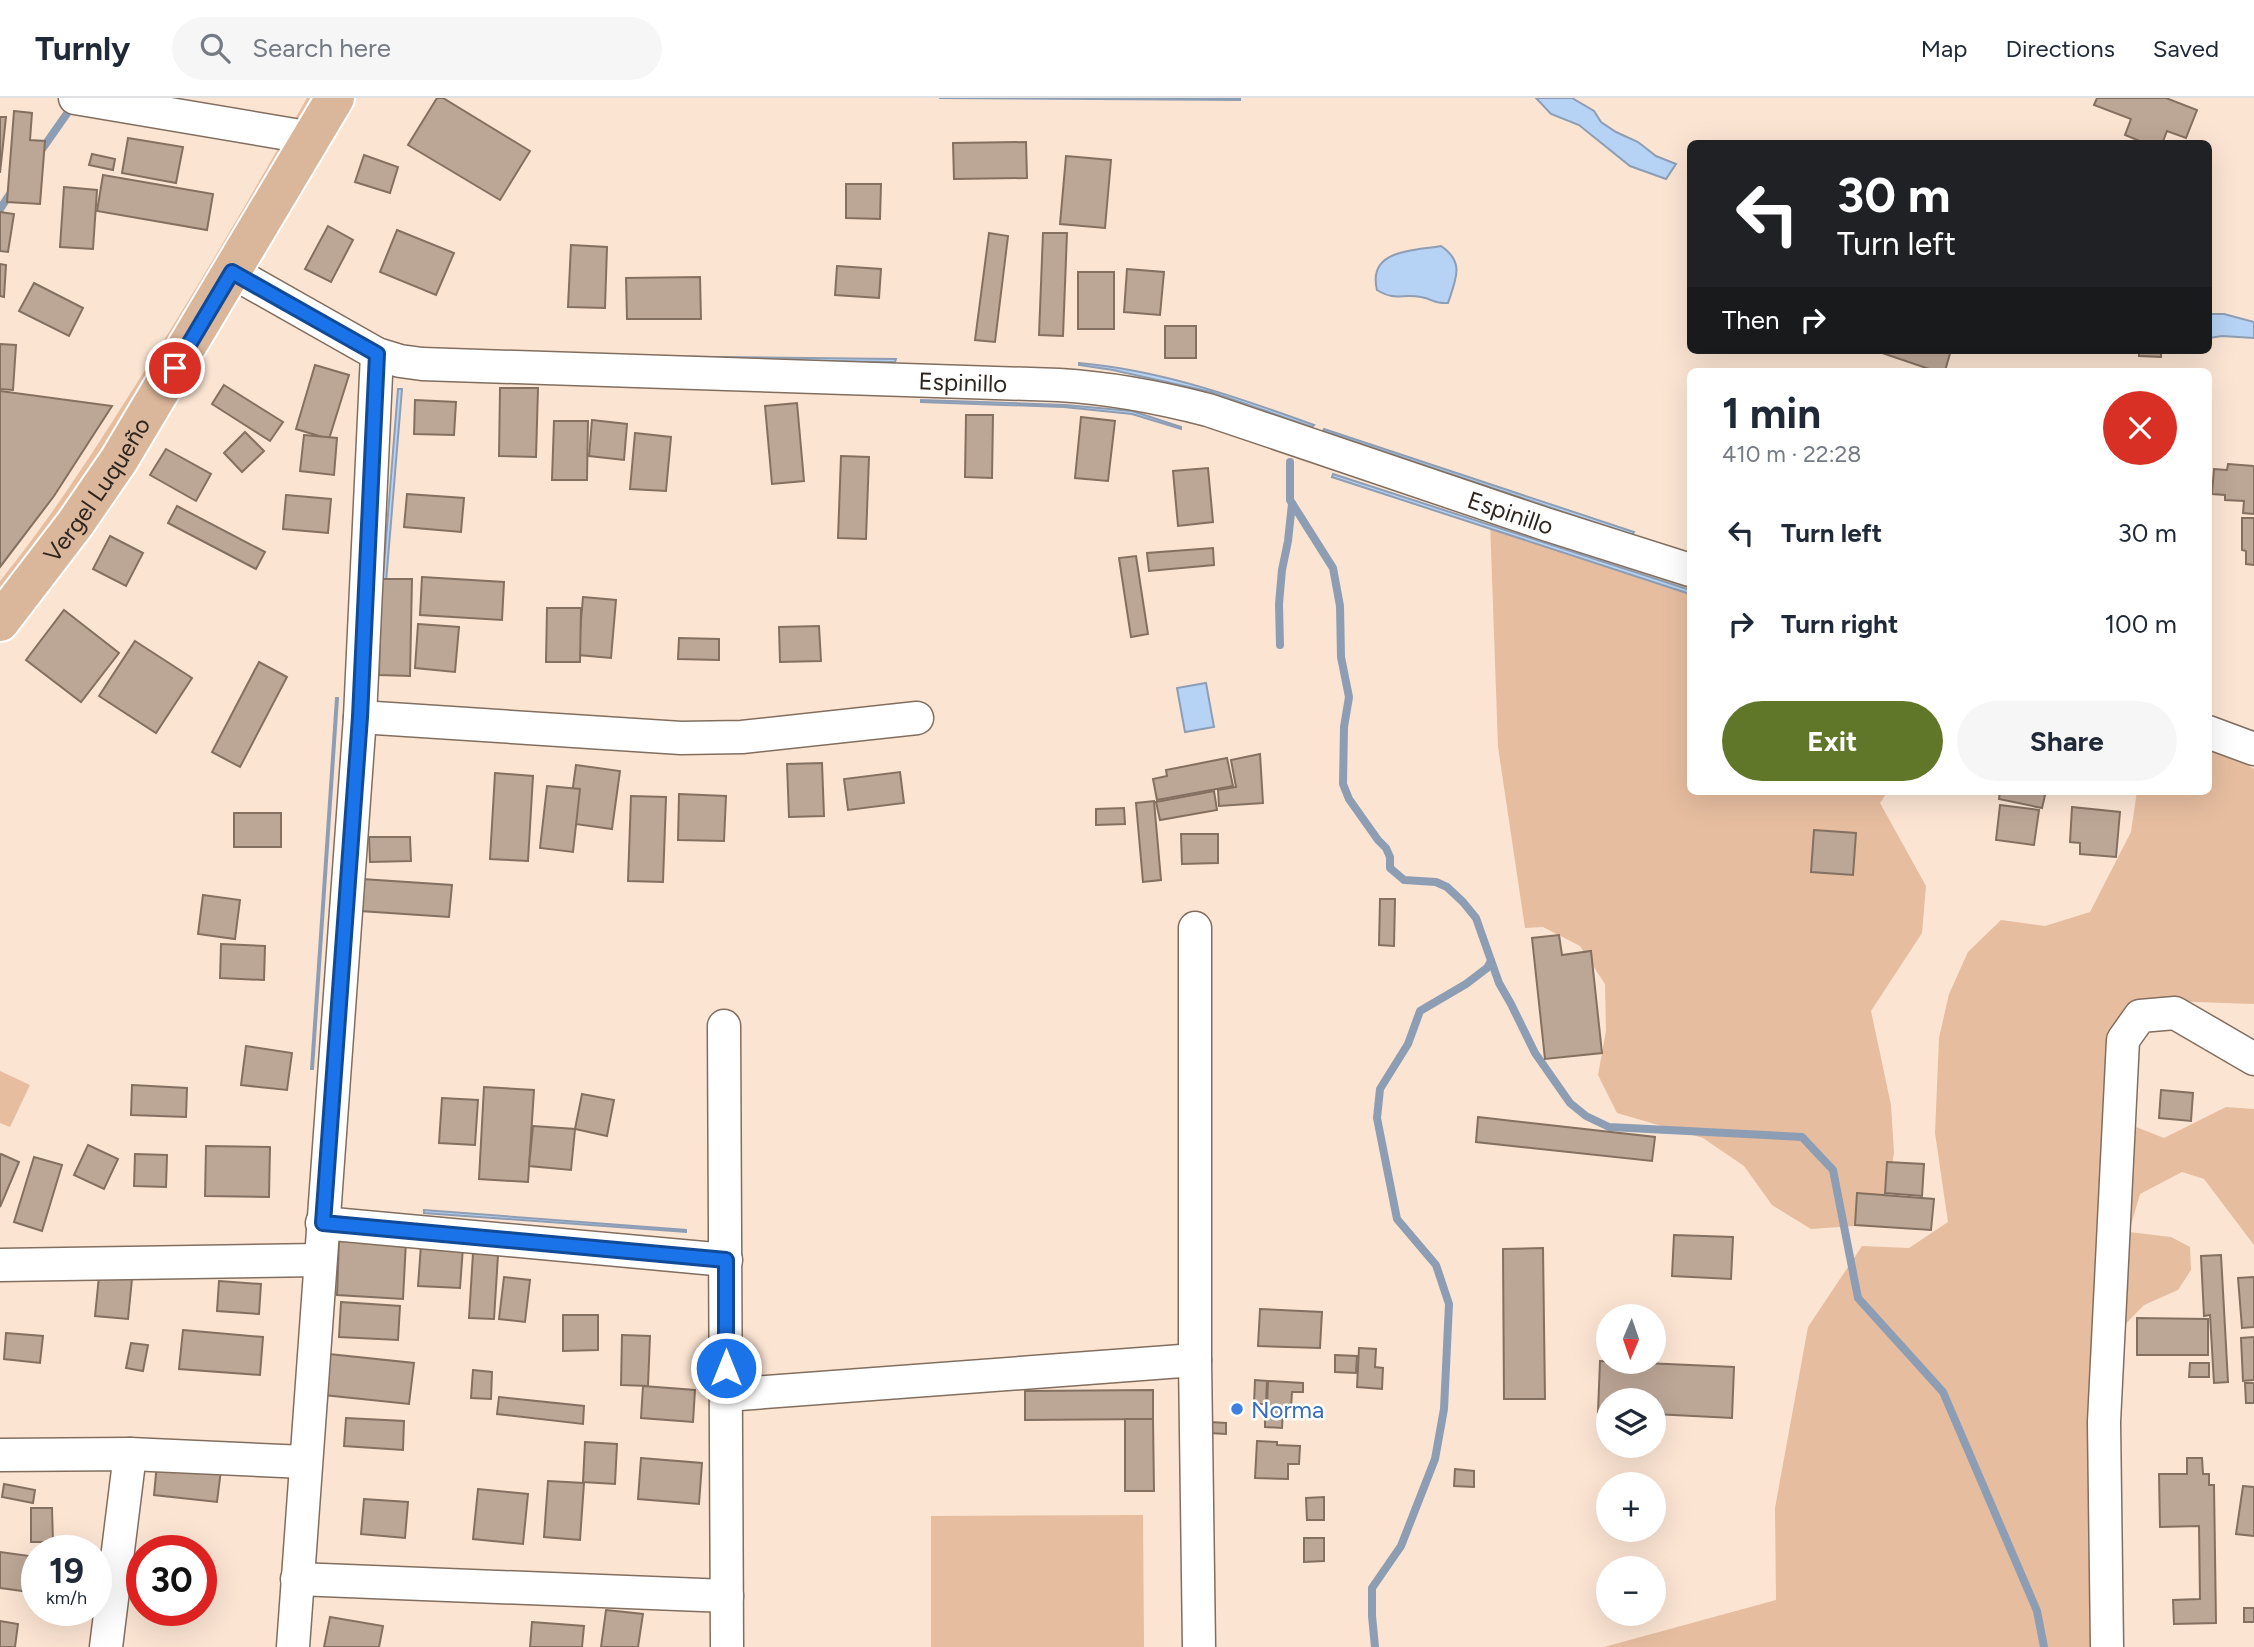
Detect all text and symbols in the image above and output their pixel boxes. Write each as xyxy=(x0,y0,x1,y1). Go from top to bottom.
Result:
search box xyxy=(172,17,662,80)
text: Turnly xyxy=(35,29,130,68)
icon: search xyxy=(196,29,234,67)
text: Search here xyxy=(252,32,391,64)
text: Map xyxy=(1921,34,1967,63)
text: Directions xyxy=(2005,34,2115,63)
text: Saved xyxy=(2153,34,2219,63)
text: 30 m xyxy=(1837,165,1950,224)
icon: left xyxy=(1722,168,1813,259)
text: Turn left xyxy=(1837,225,1956,263)
icon: right xyxy=(1794,301,1832,339)
text: Then xyxy=(1722,304,1780,336)
pin xyxy=(145,338,205,398)
icon: arrive xyxy=(156,349,194,387)
street label: Espinillo xyxy=(918,366,1008,398)
text: 1 min xyxy=(1722,388,1821,439)
button: close xyxy=(2103,391,2177,465)
street label: Vergel Luqueño xyxy=(37,412,156,568)
text: 410 m · 22:28 xyxy=(1722,440,1862,468)
street label: Espinillo xyxy=(1464,484,1557,540)
icon: left xyxy=(1722,514,1760,552)
text: Turn left xyxy=(1781,517,1882,549)
text: 30 m xyxy=(2118,517,2177,549)
icon: right xyxy=(1722,605,1760,643)
text: Turn right xyxy=(1781,608,1898,640)
text: 100 m xyxy=(2104,608,2177,640)
button: Exit xyxy=(1722,701,1943,781)
button: Share xyxy=(1957,701,2177,781)
north arrow xyxy=(1596,1304,1666,1374)
map controls xyxy=(1596,1304,1666,1626)
position arrow xyxy=(689,1331,763,1405)
button: layers xyxy=(1596,1388,1666,1458)
place label: Norma xyxy=(1251,1395,1324,1424)
marker: Norma xyxy=(1229,1401,1245,1417)
button: + xyxy=(1596,1472,1666,1542)
speed limit sign: 30 xyxy=(126,1535,217,1626)
text: 19 xyxy=(49,1550,84,1592)
button: − xyxy=(1596,1556,1666,1626)
text: km/h xyxy=(46,1587,87,1609)

